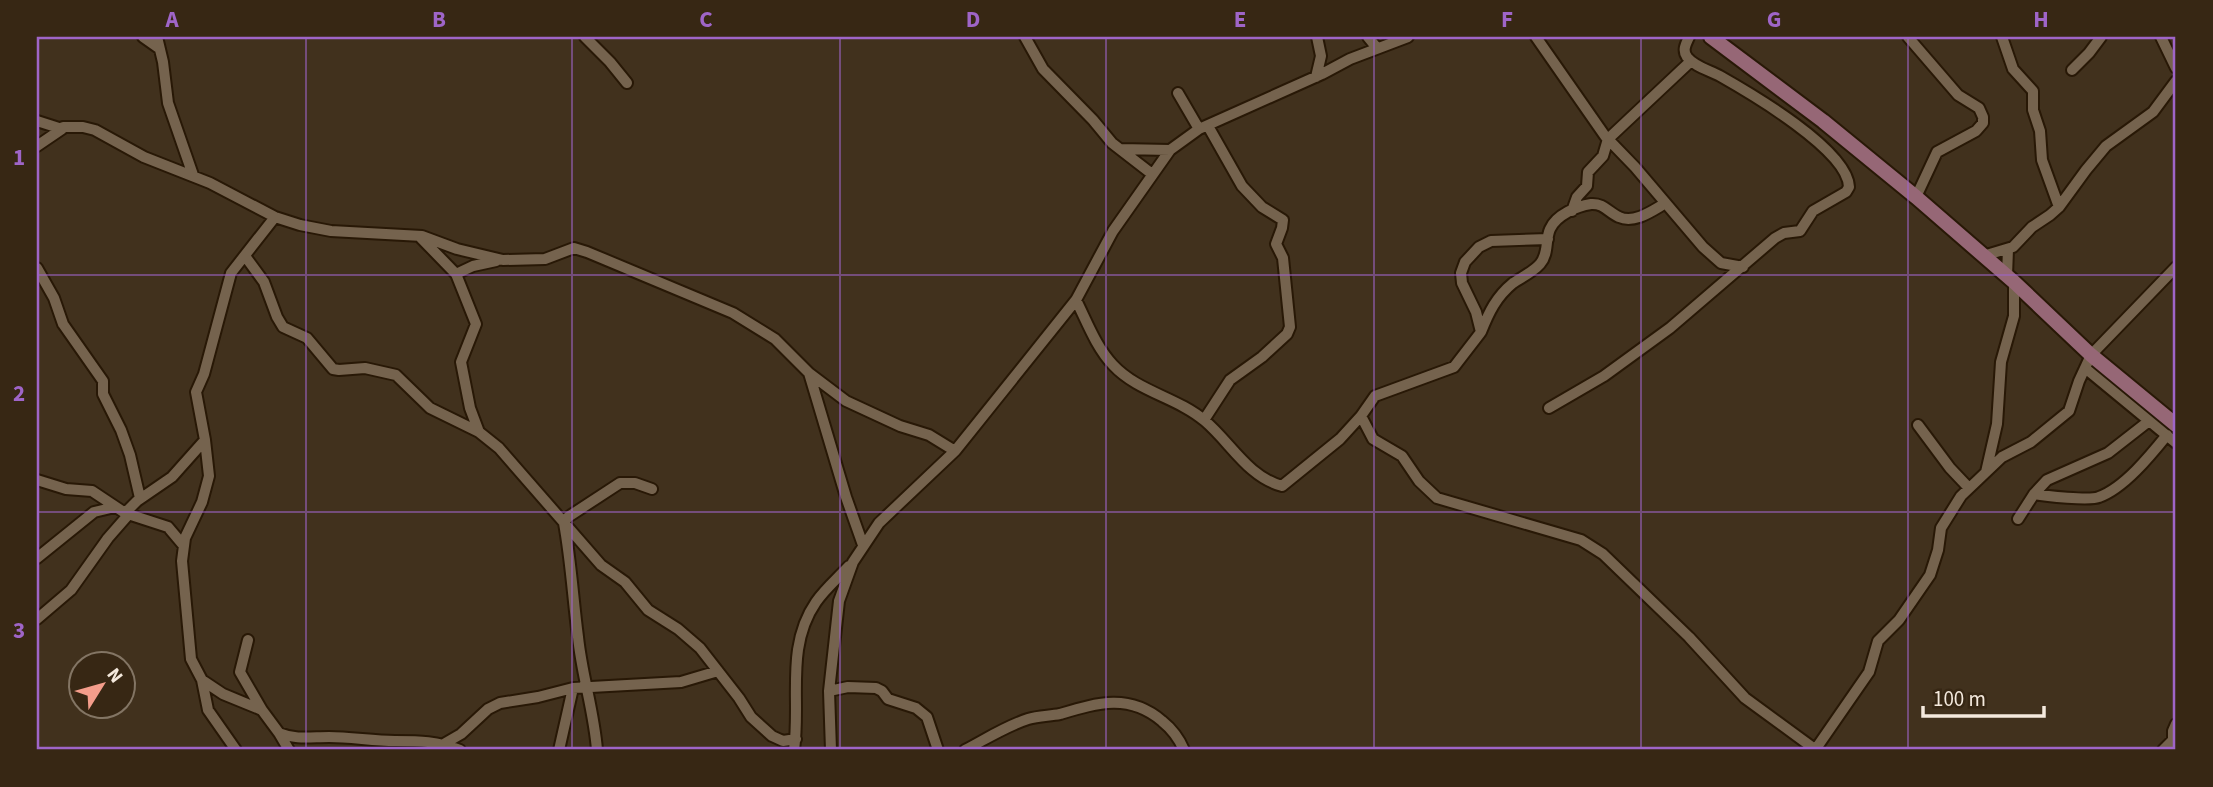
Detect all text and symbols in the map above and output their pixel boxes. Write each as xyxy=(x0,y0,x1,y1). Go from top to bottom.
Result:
text: A xyxy=(164,3,179,36)
text: B xyxy=(432,3,446,36)
text: C xyxy=(699,3,713,36)
text: D xyxy=(966,3,980,36)
text: E xyxy=(1234,3,1246,36)
text: F xyxy=(1501,3,1513,36)
text: G xyxy=(1767,3,1781,36)
text: H xyxy=(2033,3,2049,36)
text: 1 xyxy=(13,141,25,174)
text: 2 xyxy=(13,377,25,410)
text: 3 xyxy=(13,614,25,647)
north arrow xyxy=(66,650,136,720)
text: N xyxy=(100,662,129,689)
scale bar xyxy=(1923,675,2043,719)
text: 100 m xyxy=(1933,684,1986,714)

